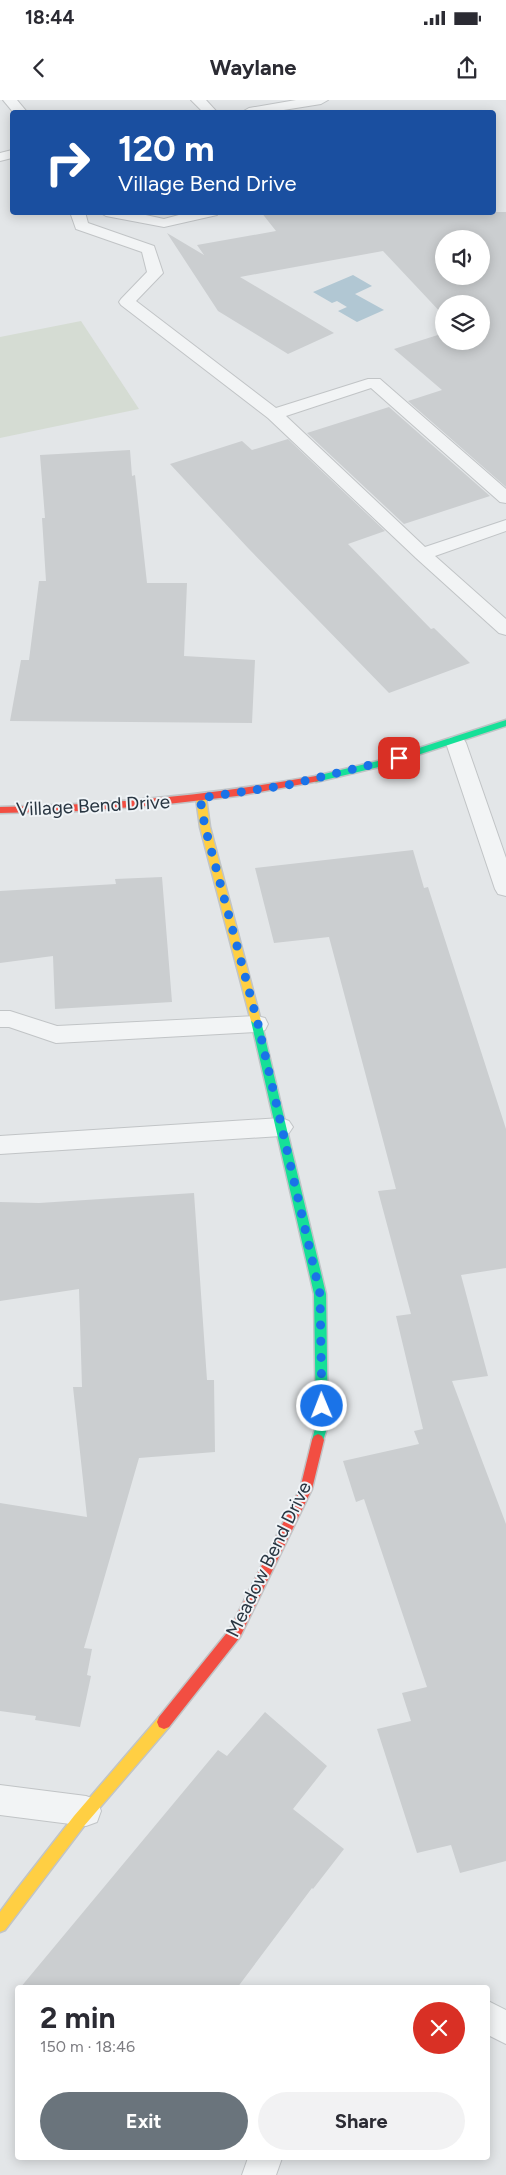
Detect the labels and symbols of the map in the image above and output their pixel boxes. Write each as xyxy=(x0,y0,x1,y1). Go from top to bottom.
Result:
pin xyxy=(378,737,420,779)
street label: Village Bend Drive xyxy=(15,790,171,821)
position arrow xyxy=(295,1379,347,1431)
street label: Meadow Bend Drive xyxy=(221,1478,316,1641)

